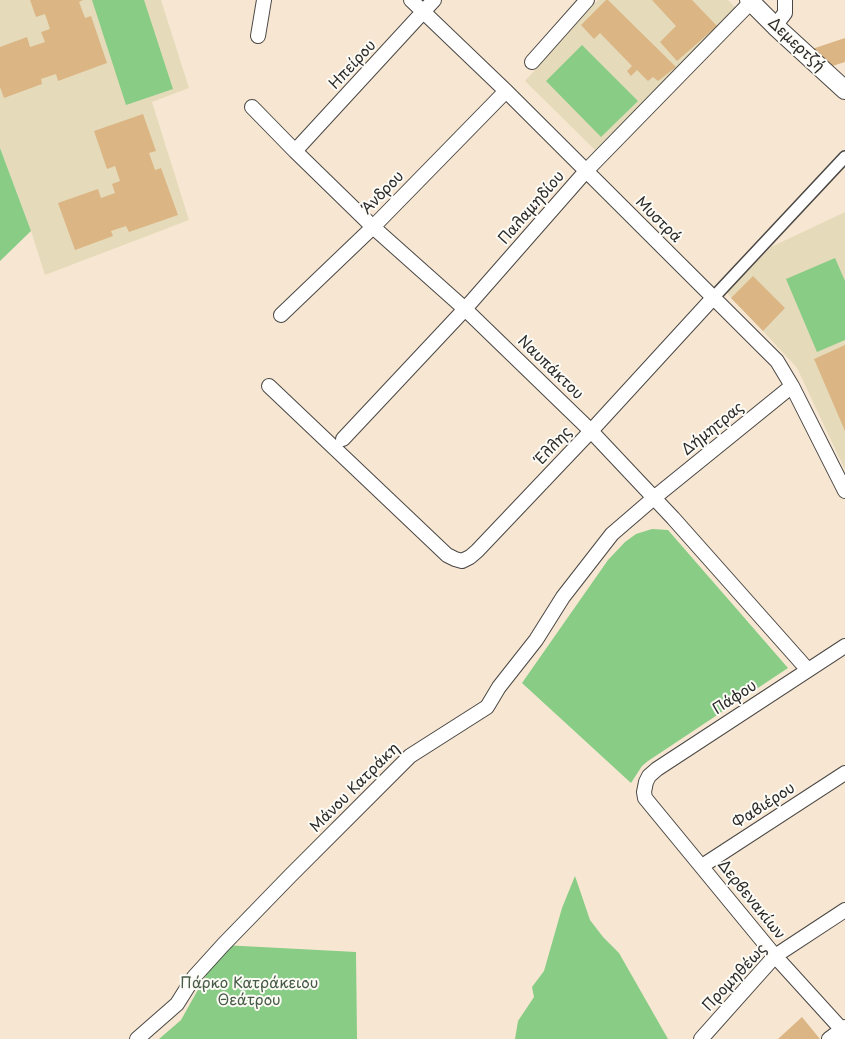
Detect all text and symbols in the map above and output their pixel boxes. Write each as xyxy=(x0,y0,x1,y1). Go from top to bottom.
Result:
street label: Δεμερτζή xyxy=(764,14,828,76)
street label: Ηπείρου xyxy=(326,37,380,93)
street label: Άνδρου xyxy=(358,168,408,218)
street label: Παλαμηδίου xyxy=(495,168,569,248)
street label: Μυστρά xyxy=(631,193,685,247)
street label: Ναυπάκτου xyxy=(513,332,587,404)
street label: Δήμητρας xyxy=(678,399,748,459)
street label: Έλλης xyxy=(532,423,576,469)
street label: Πάφου xyxy=(710,677,760,719)
street label: Μάνου Κατράκη xyxy=(307,740,403,836)
street label: Φαβιέρου xyxy=(729,779,799,833)
street label: Δερβενακίων xyxy=(713,857,789,943)
street label: Προμηθέως xyxy=(699,940,771,1016)
park label: Πάρκο Κατράκειου Θεάτρου xyxy=(180,975,318,1010)

